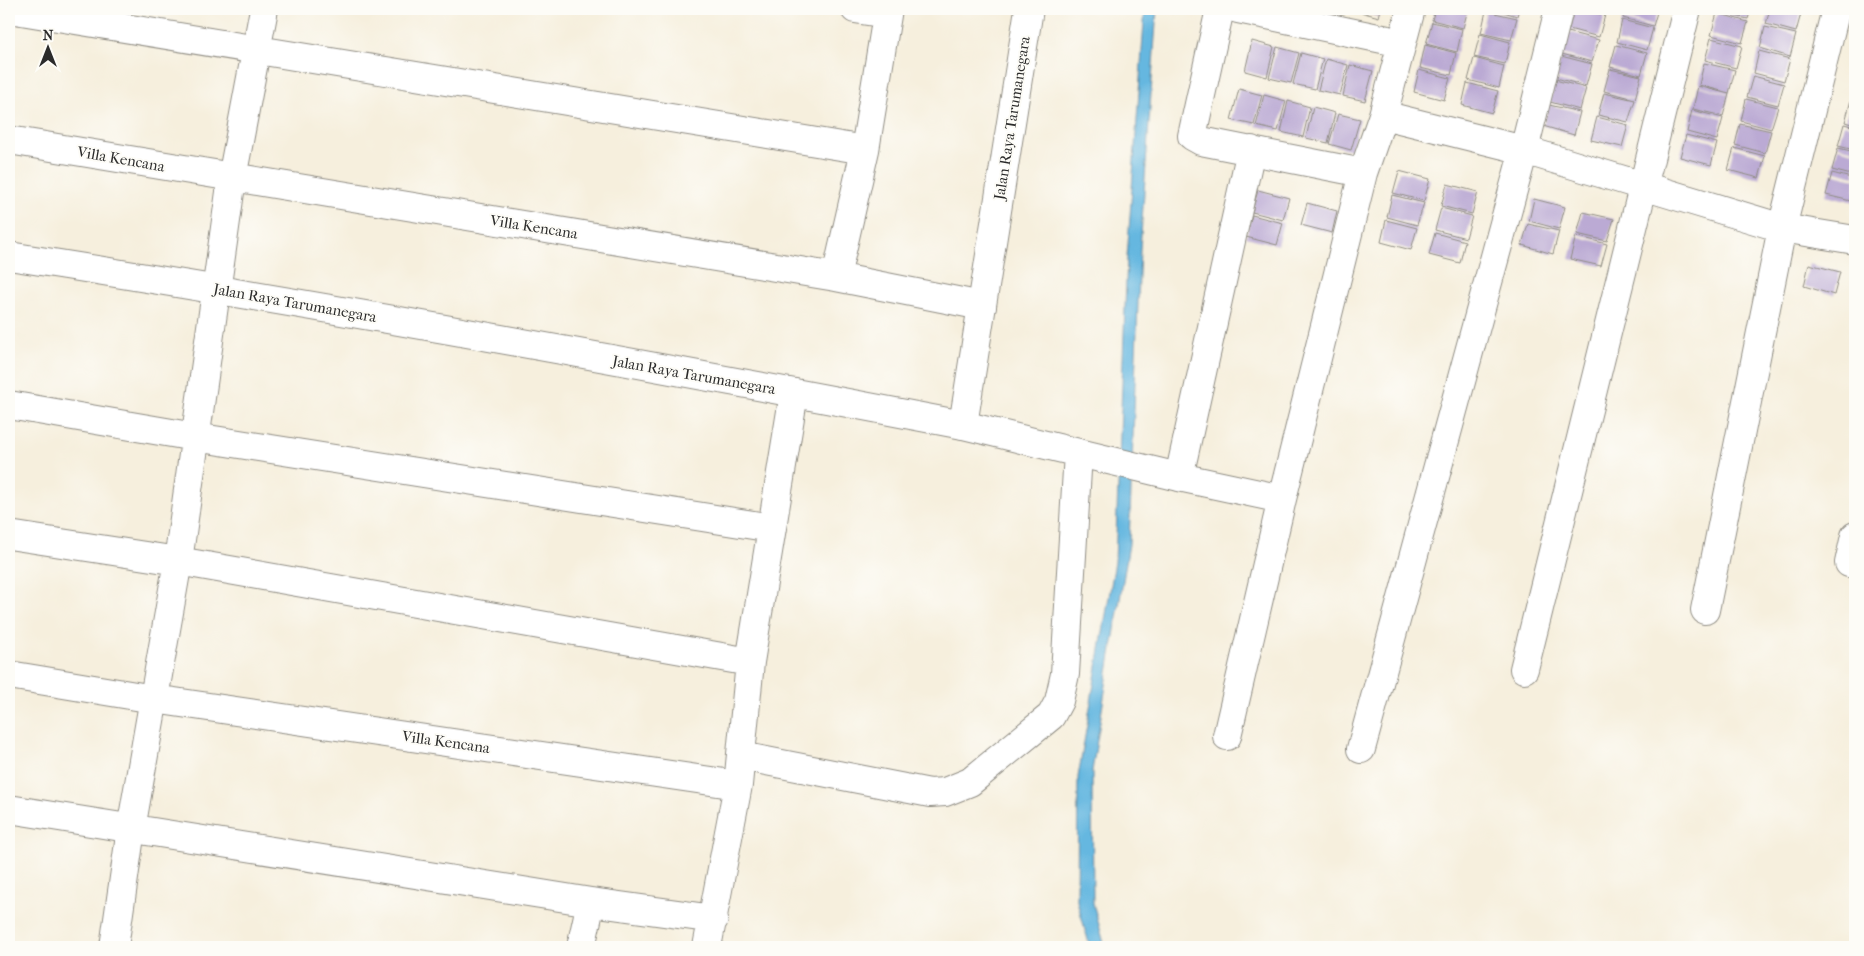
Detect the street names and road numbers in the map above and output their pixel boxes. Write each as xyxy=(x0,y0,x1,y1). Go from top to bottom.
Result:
street label: Jalan Raya Tarumanegara xyxy=(990,34,1034,202)
street label: Villa Kencana xyxy=(75,142,167,176)
street label: Villa Kencana xyxy=(488,211,580,243)
street label: Jalan Raya Tarumanegara xyxy=(211,280,379,326)
street label: Jalan Raya Tarumanegara xyxy=(610,352,778,398)
street label: Villa Kencana xyxy=(400,727,492,757)

